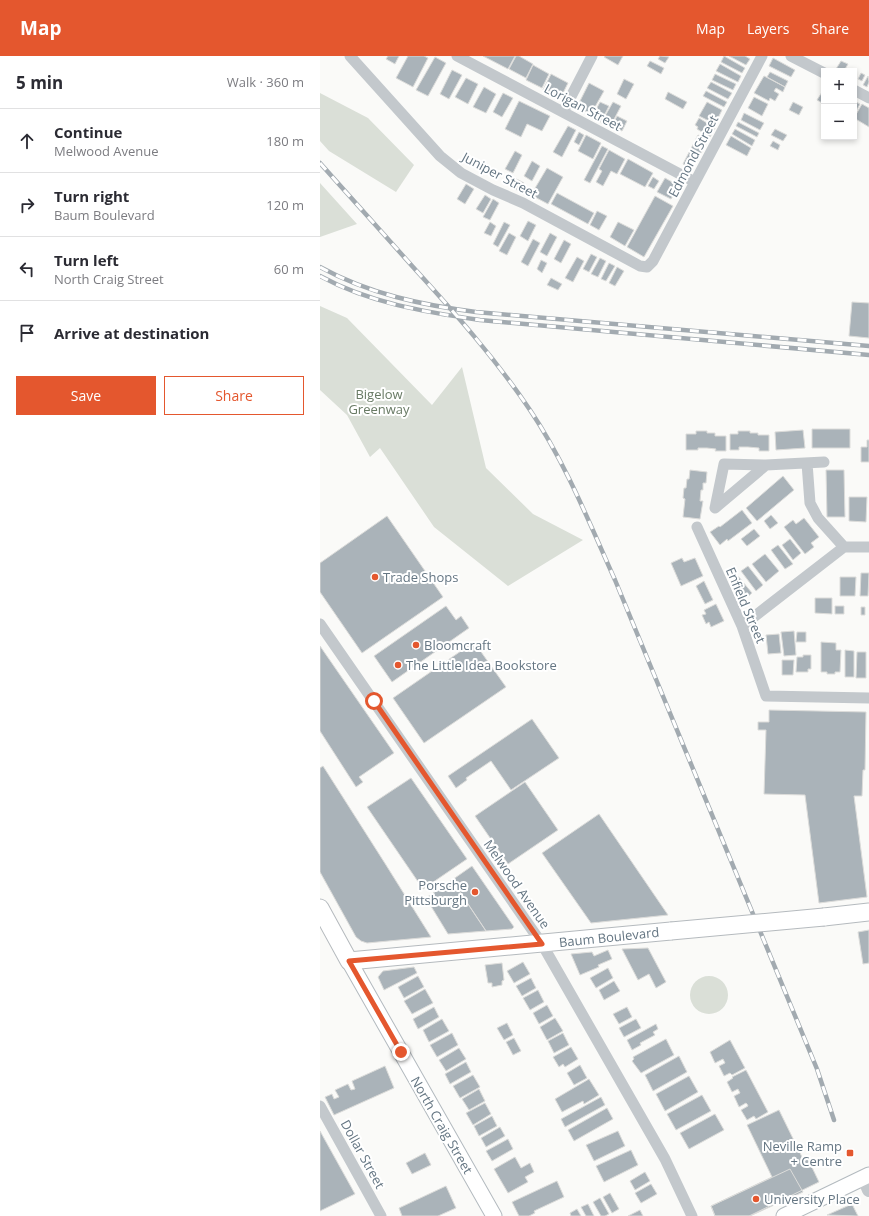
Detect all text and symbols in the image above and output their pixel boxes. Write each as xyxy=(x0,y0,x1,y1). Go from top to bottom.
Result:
text: Map xyxy=(20,15,61,41)
text: Map xyxy=(696,19,725,38)
text: Layers xyxy=(747,19,789,38)
text: Share xyxy=(811,19,849,38)
map controls xyxy=(821,68,857,140)
button: + xyxy=(821,68,857,104)
text: 5 min xyxy=(16,71,63,94)
text: Walk · 360 m xyxy=(227,73,304,91)
street label: Lorigan Street xyxy=(541,79,625,135)
button: − xyxy=(821,104,857,140)
street label: Edmond Street xyxy=(664,111,722,200)
text: Continue xyxy=(54,122,122,142)
icon: ahead xyxy=(16,130,38,152)
text: 180 m xyxy=(266,132,304,150)
text: Melwood Avenue xyxy=(54,142,159,160)
street label: Juniper Street xyxy=(457,147,541,203)
text: Turn right xyxy=(54,186,129,206)
icon: right xyxy=(16,194,38,216)
text: 120 m xyxy=(266,196,304,214)
text: Baum Boulevard xyxy=(54,206,155,224)
text: Turn left xyxy=(54,250,119,270)
icon: left xyxy=(16,258,38,280)
text: 60 m xyxy=(274,260,304,278)
text: North Craig Street xyxy=(54,270,164,288)
icon: arrive xyxy=(16,322,38,344)
text: Arrive at destination xyxy=(54,323,209,343)
button: Save xyxy=(16,376,156,415)
button: Share xyxy=(164,376,304,415)
park label: Bigelow Greenway xyxy=(348,385,410,418)
street label: Enfield Street xyxy=(722,564,770,646)
place label: Trade Shops xyxy=(383,568,458,586)
marker: Trade Shops xyxy=(370,572,380,582)
place label: Bloomcraft xyxy=(424,636,491,654)
marker: Bloomcraft xyxy=(411,640,421,650)
place label: The Little Idea Bookstore xyxy=(406,656,557,674)
marker: The Little Idea Bookstore xyxy=(393,660,403,670)
route start xyxy=(365,692,383,710)
street label: Melwood Avenue xyxy=(480,836,554,932)
place label: Porsche Pittsburgh xyxy=(404,876,467,909)
marker: Porsche Pittsburgh xyxy=(470,887,480,897)
street label: Baum Boulevard xyxy=(558,923,660,951)
route end xyxy=(392,1043,410,1061)
street label: North Craig Street xyxy=(407,1073,477,1177)
street label: Dollar Street xyxy=(337,1116,389,1192)
place label: Neville Ramp + Centre xyxy=(763,1137,842,1170)
marker: Neville Ramp + Centre xyxy=(845,1148,855,1158)
place label: University Place xyxy=(764,1190,860,1208)
marker: University Place xyxy=(751,1194,761,1204)

